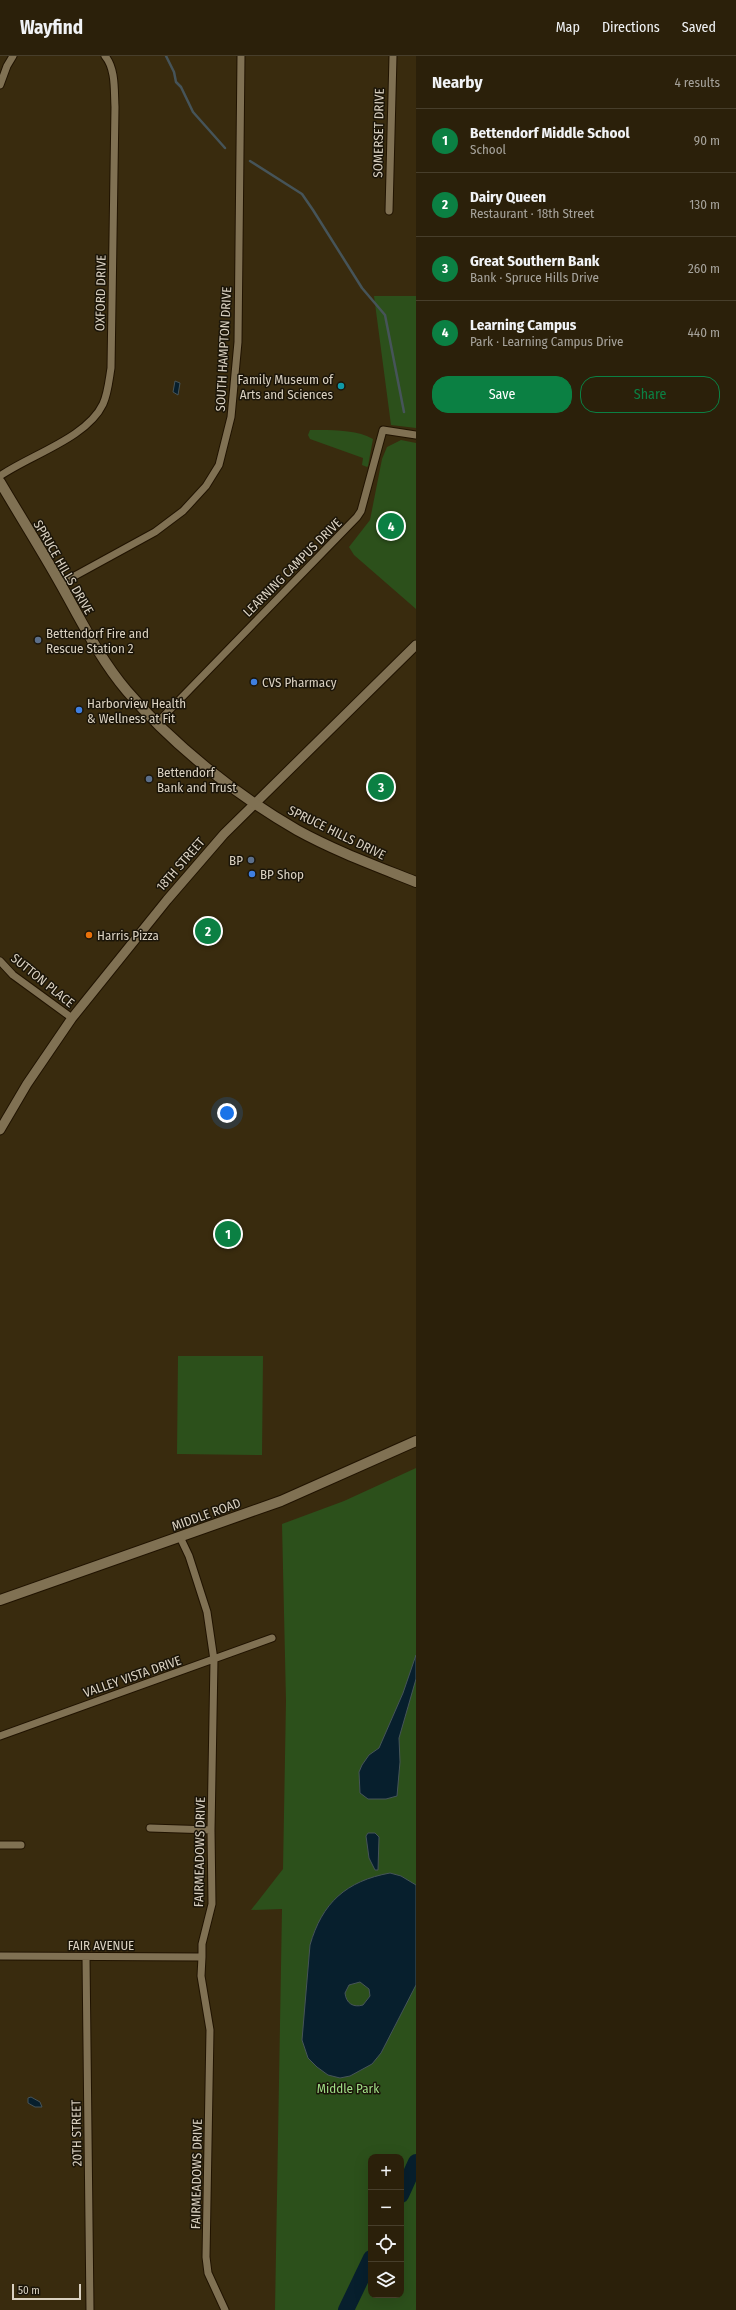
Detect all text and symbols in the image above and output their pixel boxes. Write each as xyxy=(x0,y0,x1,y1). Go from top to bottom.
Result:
text: Wayfind xyxy=(20,16,83,39)
text: Map xyxy=(556,19,580,36)
text: Directions xyxy=(602,19,660,36)
text: Saved xyxy=(682,19,716,36)
text: Nearby xyxy=(432,72,483,93)
text: 4 results xyxy=(674,75,720,90)
street label: SOMERSET DRIVE xyxy=(370,88,387,178)
text: Bettendorf Middle School xyxy=(470,124,630,142)
text: 1 xyxy=(442,133,448,148)
text: 90 m xyxy=(694,133,720,148)
text: School xyxy=(470,142,506,157)
text: Dairy Queen xyxy=(470,188,546,206)
text: 2 xyxy=(442,197,448,212)
text: 130 m xyxy=(689,197,720,212)
text: Restaurant · 18th Street xyxy=(470,206,594,221)
text: Great Southern Bank xyxy=(470,252,599,270)
street label: OXFORD DRIVE xyxy=(92,255,109,331)
text: 3 xyxy=(442,261,448,276)
text: 260 m xyxy=(688,261,720,276)
text: Bank · Spruce Hills Drive xyxy=(470,270,599,285)
street label: SOUTH HAMPTON DRIVE xyxy=(213,286,234,412)
text: Learning Campus xyxy=(470,316,576,334)
text: 4 xyxy=(442,325,448,340)
text: 440 m xyxy=(688,325,720,340)
text: Park · Learning Campus Drive xyxy=(470,334,623,349)
place label: Family Museum of Arts and Sciences xyxy=(238,372,334,402)
button: Save xyxy=(432,376,572,413)
button: Share xyxy=(580,376,720,413)
marker: Family Museum of Arts and Sciences xyxy=(336,381,346,391)
pin: 4 xyxy=(378,511,404,541)
street label: LEARNING CAMPUS DRIVE xyxy=(240,515,345,620)
street label: SPRUCE HILLS DRIVE xyxy=(30,517,97,617)
place label: Bettendorf Fire and Rescue Station 2 xyxy=(46,626,149,656)
marker: Bettendorf Fire and Rescue Station 2 xyxy=(33,635,43,645)
place label: CVS Pharmacy xyxy=(262,675,337,690)
marker: CVS Pharmacy xyxy=(249,677,259,687)
place label: Harborview Health & Wellness at Fit xyxy=(87,696,186,726)
marker: Harborview Health & Wellness at Fit xyxy=(74,705,84,715)
place label: Bettendorf Bank and Trust xyxy=(157,765,237,795)
pin: 3 xyxy=(368,772,394,802)
marker: Bettendorf Bank and Trust xyxy=(144,774,154,784)
street label: SPRUCE HILLS DRIVE xyxy=(286,802,388,863)
street label: 18TH STREET xyxy=(153,835,208,894)
place label: BP xyxy=(229,853,243,868)
marker: BP xyxy=(246,855,256,865)
place label: BP Shop xyxy=(260,867,304,882)
marker: BP Shop xyxy=(247,869,257,879)
pin: 2 xyxy=(195,916,221,946)
place label: Harris Pizza xyxy=(97,928,159,943)
marker: Harris Pizza xyxy=(84,930,94,940)
street label: SUTTON PLACE xyxy=(8,950,77,1010)
your location xyxy=(217,1103,237,1123)
pin: 1 xyxy=(215,1219,241,1249)
street label: MIDDLE ROAD xyxy=(170,1495,243,1534)
street label: VALLEY VISTA DRIVE xyxy=(81,1653,183,1700)
street label: FAIRMEADOWS DRIVE xyxy=(191,1797,208,1907)
street label: FAIR AVENUE xyxy=(68,1938,134,1953)
park label: Middle Park xyxy=(317,2081,380,2096)
street label: 20TH STREET xyxy=(68,2100,85,2166)
street label: FAIRMEADOWS DRIVE xyxy=(188,2119,205,2229)
map controls xyxy=(368,2154,404,2298)
button: + xyxy=(368,2154,404,2190)
button: − xyxy=(368,2190,404,2226)
button: locate xyxy=(368,2226,404,2262)
button: layers xyxy=(368,2262,404,2298)
scale bar xyxy=(12,2282,81,2301)
text: 50 m xyxy=(18,2284,40,2297)

